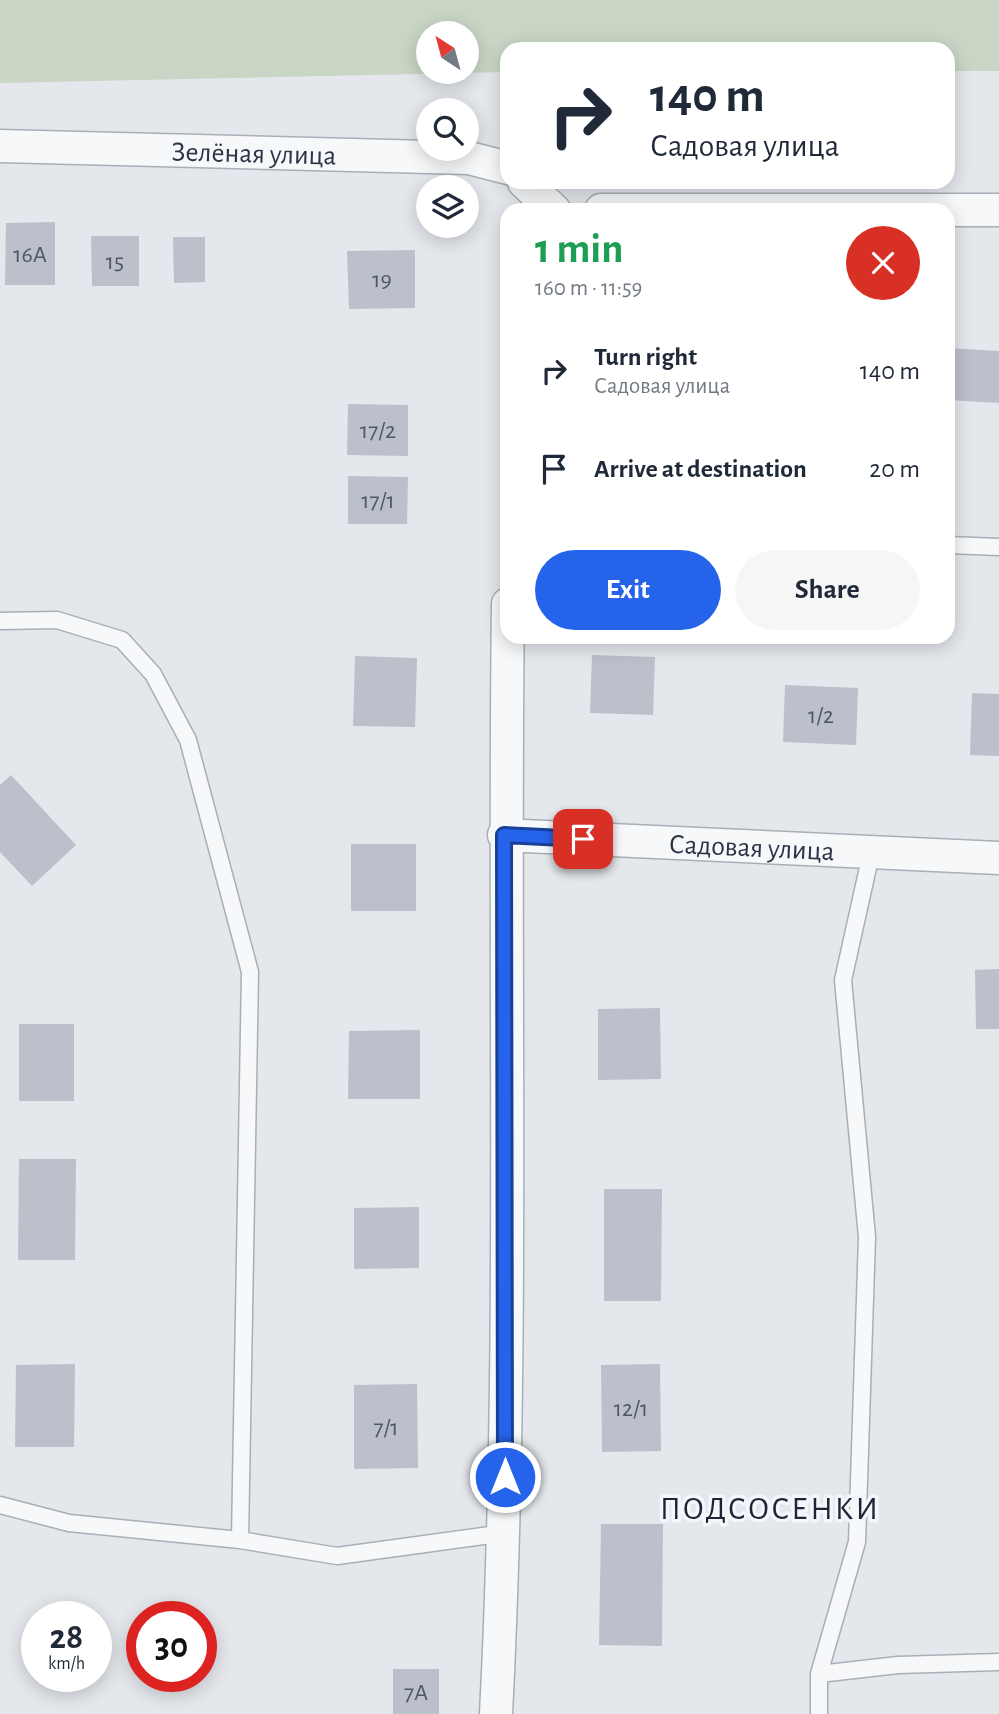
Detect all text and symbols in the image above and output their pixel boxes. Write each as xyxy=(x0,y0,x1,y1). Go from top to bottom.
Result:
north arrow xyxy=(416,21,480,84)
map controls xyxy=(416,21,479,238)
icon: right xyxy=(535,70,626,161)
text: 140 m xyxy=(650,72,765,121)
button: search xyxy=(416,98,479,161)
text: Садовая улица xyxy=(650,130,839,162)
street label: Зелёная улица xyxy=(171,138,337,171)
button: layers xyxy=(416,175,479,238)
button: close xyxy=(846,226,920,300)
text: 1 min xyxy=(535,228,624,270)
house number: 16А xyxy=(13,243,47,267)
house number: 15 xyxy=(106,250,124,274)
house number: 19 xyxy=(372,268,392,292)
text: 160 m · 11:59 xyxy=(535,277,642,300)
text: Turn right xyxy=(594,344,697,370)
icon: right xyxy=(535,352,573,390)
text: 140 m xyxy=(860,358,920,384)
text: Садовая улица xyxy=(594,375,730,398)
house number: 17/2 xyxy=(360,419,396,443)
icon: arrive xyxy=(535,450,573,488)
text: Arrive at destination xyxy=(594,456,807,482)
text: 20 m xyxy=(869,456,920,482)
house number: 17/1 xyxy=(361,489,395,513)
button: Exit xyxy=(535,550,721,630)
button: Share xyxy=(735,550,920,630)
house number: 1/2 xyxy=(808,704,834,728)
pin xyxy=(553,809,613,869)
icon: arrive xyxy=(564,820,602,858)
street label: Садовая улица xyxy=(668,831,835,866)
house number: 12/1 xyxy=(614,1397,648,1421)
house number: 7/1 xyxy=(373,1416,399,1440)
position arrow xyxy=(468,1440,542,1514)
district label: ПОДСОСЕНКИ xyxy=(660,1493,880,1525)
speed limit sign: 30 xyxy=(126,1601,217,1692)
text: 28 xyxy=(50,1620,83,1655)
text: km/h xyxy=(48,1655,85,1673)
house number: 7А xyxy=(404,1681,428,1705)

